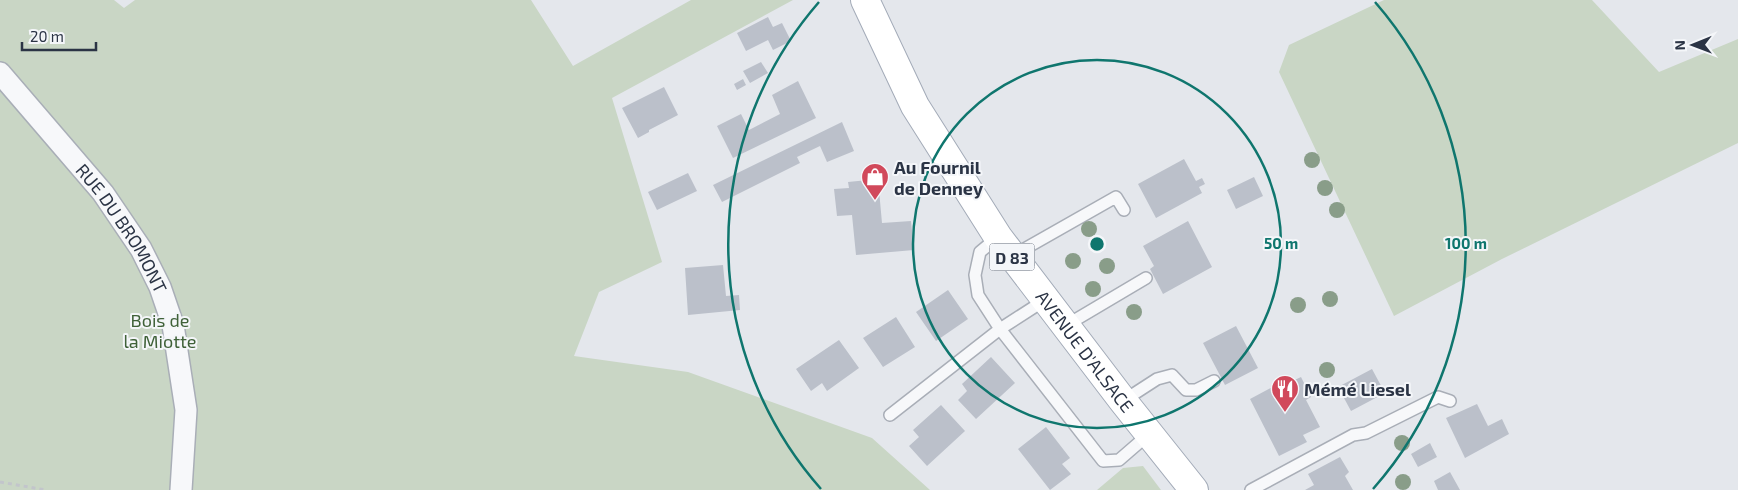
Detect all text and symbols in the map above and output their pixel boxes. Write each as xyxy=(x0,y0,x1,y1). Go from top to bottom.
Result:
scale bar xyxy=(22,20,96,52)
north arrow xyxy=(1668,20,1718,70)
text: 20 m xyxy=(30,27,64,45)
text: N xyxy=(1671,40,1688,50)
place label: Au Fournil de Denney xyxy=(894,156,984,199)
street label: RUE DU BROMONT xyxy=(72,159,172,297)
shop icon: Au Fournil de Denney xyxy=(860,162,890,201)
text: 50 m xyxy=(1264,234,1298,252)
text: 100 m xyxy=(1445,234,1487,252)
centre of rings xyxy=(1088,235,1106,253)
road number: D 83 xyxy=(990,243,1034,270)
street label: AVENUE D'ALSACE xyxy=(1032,286,1139,417)
park label: Bois de la Miotte xyxy=(123,309,197,352)
restaurant icon: Mémé Liesel xyxy=(1270,374,1300,413)
place label: Mémé Liesel xyxy=(1304,378,1411,400)

